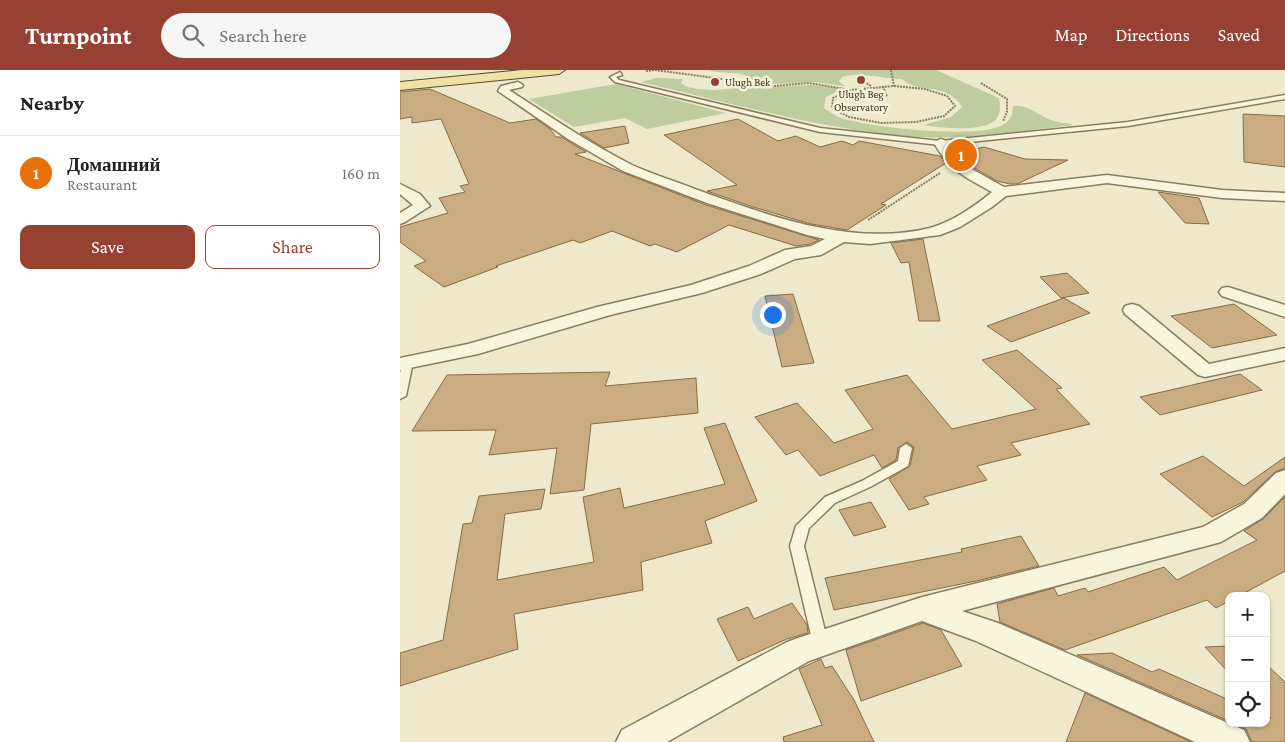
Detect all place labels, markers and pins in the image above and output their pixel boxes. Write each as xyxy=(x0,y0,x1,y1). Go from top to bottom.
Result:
marker: Ulugh Beg Observatory xyxy=(855,74,867,86)
marker: Ulugh Bek xyxy=(709,76,721,88)
place label: Ulugh Bek xyxy=(725,76,771,89)
place label: Ulugh Beg Observatory xyxy=(834,88,889,114)
pin: 1 xyxy=(945,136,977,174)

